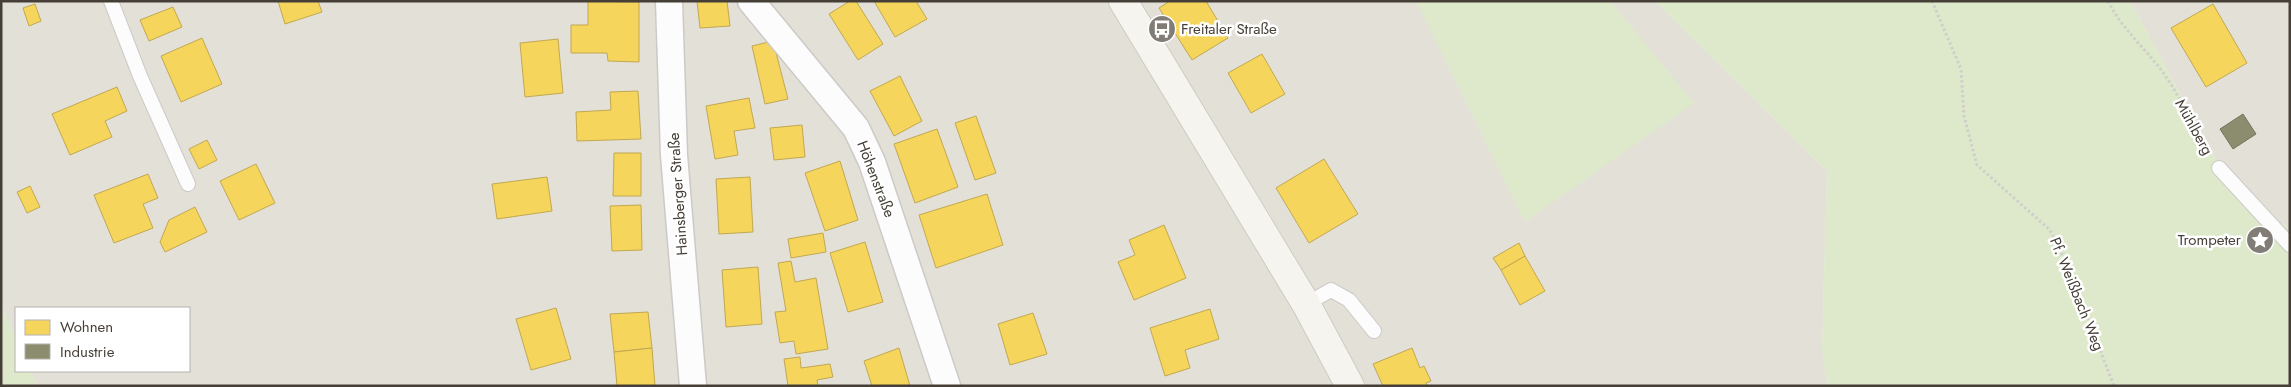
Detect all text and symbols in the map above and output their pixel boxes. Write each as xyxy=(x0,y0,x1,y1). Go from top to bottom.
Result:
bus stop icon: Freitaler Straße xyxy=(1147,14,1177,44)
place label: Freitaler Straße xyxy=(1181,18,1277,40)
street label: Mühlberg xyxy=(2170,95,2218,159)
street label: Hainsberger Straße xyxy=(663,131,693,256)
street label: Höhenstraße xyxy=(851,137,901,221)
place icon: Trompeter xyxy=(2245,225,2275,255)
place label: Trompeter xyxy=(2178,229,2242,251)
street label: Pf. Weißbach Weg xyxy=(2044,234,2110,354)
legend xyxy=(15,307,190,372)
text: Wohnen xyxy=(60,316,113,338)
text: Industrie xyxy=(60,341,115,363)

